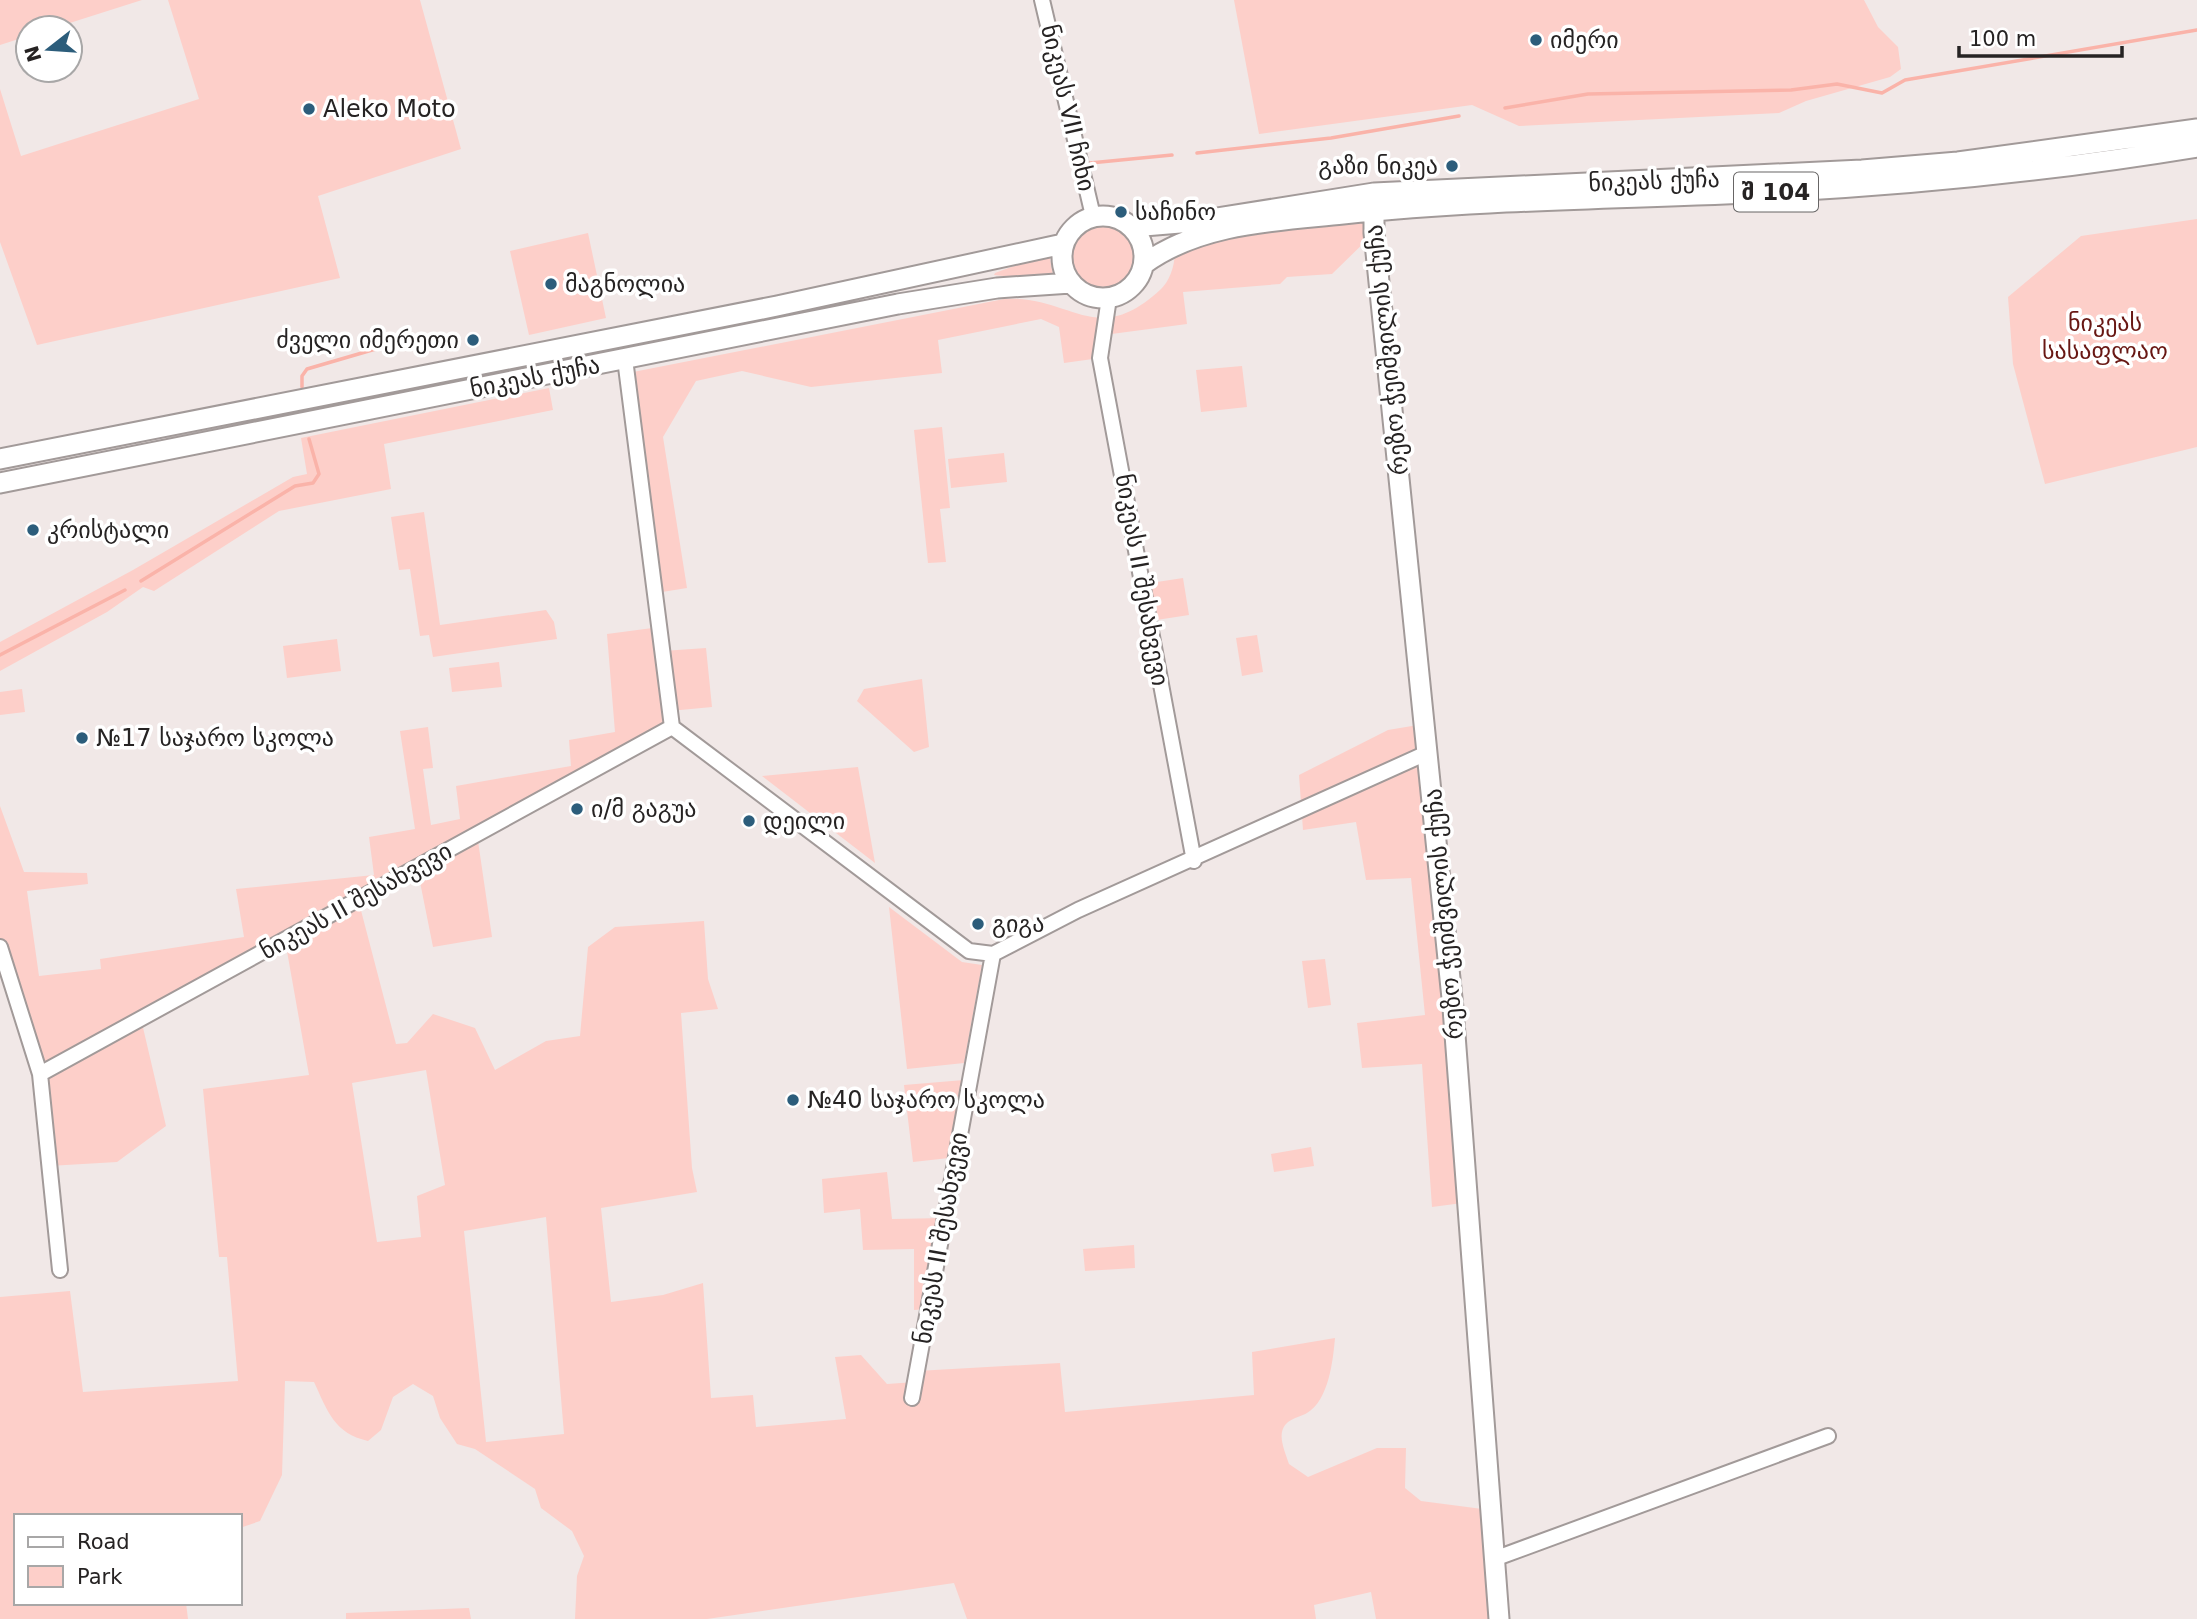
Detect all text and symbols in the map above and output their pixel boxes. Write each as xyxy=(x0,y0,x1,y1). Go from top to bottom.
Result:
north arrow xyxy=(14,14,84,84)
scale bar xyxy=(1959,14,2122,58)
street label: ნიკეას VII ჩიხი xyxy=(1035,22,1101,194)
place label: იმერი xyxy=(1550,26,1619,54)
text: 100 m xyxy=(1969,27,2036,51)
marker: იმერი xyxy=(1528,32,1544,48)
text: N xyxy=(20,43,46,65)
place label: Aleko Moto xyxy=(323,95,456,123)
marker: Aleko Moto xyxy=(301,101,317,117)
place label: გაზი ნიკეა xyxy=(1318,152,1438,180)
marker: გაზი ნიკეა xyxy=(1444,158,1460,174)
street label: ნიკეას ქუჩა xyxy=(1588,165,1720,197)
road number: შ 104 xyxy=(1734,172,1818,211)
place label: საჩინო xyxy=(1135,198,1216,226)
marker: საჩინო xyxy=(1113,204,1129,220)
street label: რეზო ჭეიშვილის ქუჩა xyxy=(1360,223,1414,477)
place label: მაგნოლია xyxy=(565,270,685,298)
marker: მაგნოლია xyxy=(543,276,559,292)
park label: ნიკეას სასაფლაო xyxy=(2042,309,2168,365)
place label: ძველი იმერეთი xyxy=(276,326,459,354)
marker: ძველი იმერეთი xyxy=(465,332,481,348)
street label: ნიკეას ქუჩა xyxy=(468,351,602,403)
street label: ნიკეას II შესახვევი xyxy=(1110,472,1174,688)
place label: კრისტალი xyxy=(47,516,169,544)
marker: კრისტალი xyxy=(25,522,41,538)
place label: №17 საჯარო სკოლა xyxy=(96,724,334,752)
marker: №17 საჯარო სკოლა xyxy=(74,730,90,746)
street label: რეზო ჭეიშვილის ქუჩა xyxy=(1419,787,1469,1041)
place label: ი/მ გაგუა xyxy=(591,795,696,823)
marker: ი/მ გაგუა xyxy=(569,801,585,817)
place label: დეილი xyxy=(763,807,845,835)
marker: დეილი xyxy=(741,813,757,829)
street label: ნიკეას II შესახვევი xyxy=(255,837,457,965)
place label: გიგა xyxy=(992,910,1045,938)
marker: გიგა xyxy=(970,916,986,932)
place label: №40 საჯარო სკოლა xyxy=(807,1086,1045,1114)
marker: №40 საჯარო სკოლა xyxy=(785,1092,801,1108)
street label: ნიკეას II შესახვევი xyxy=(909,1130,973,1346)
legend xyxy=(14,1514,242,1605)
text: Road xyxy=(77,1530,130,1554)
text: Park xyxy=(77,1565,123,1589)

